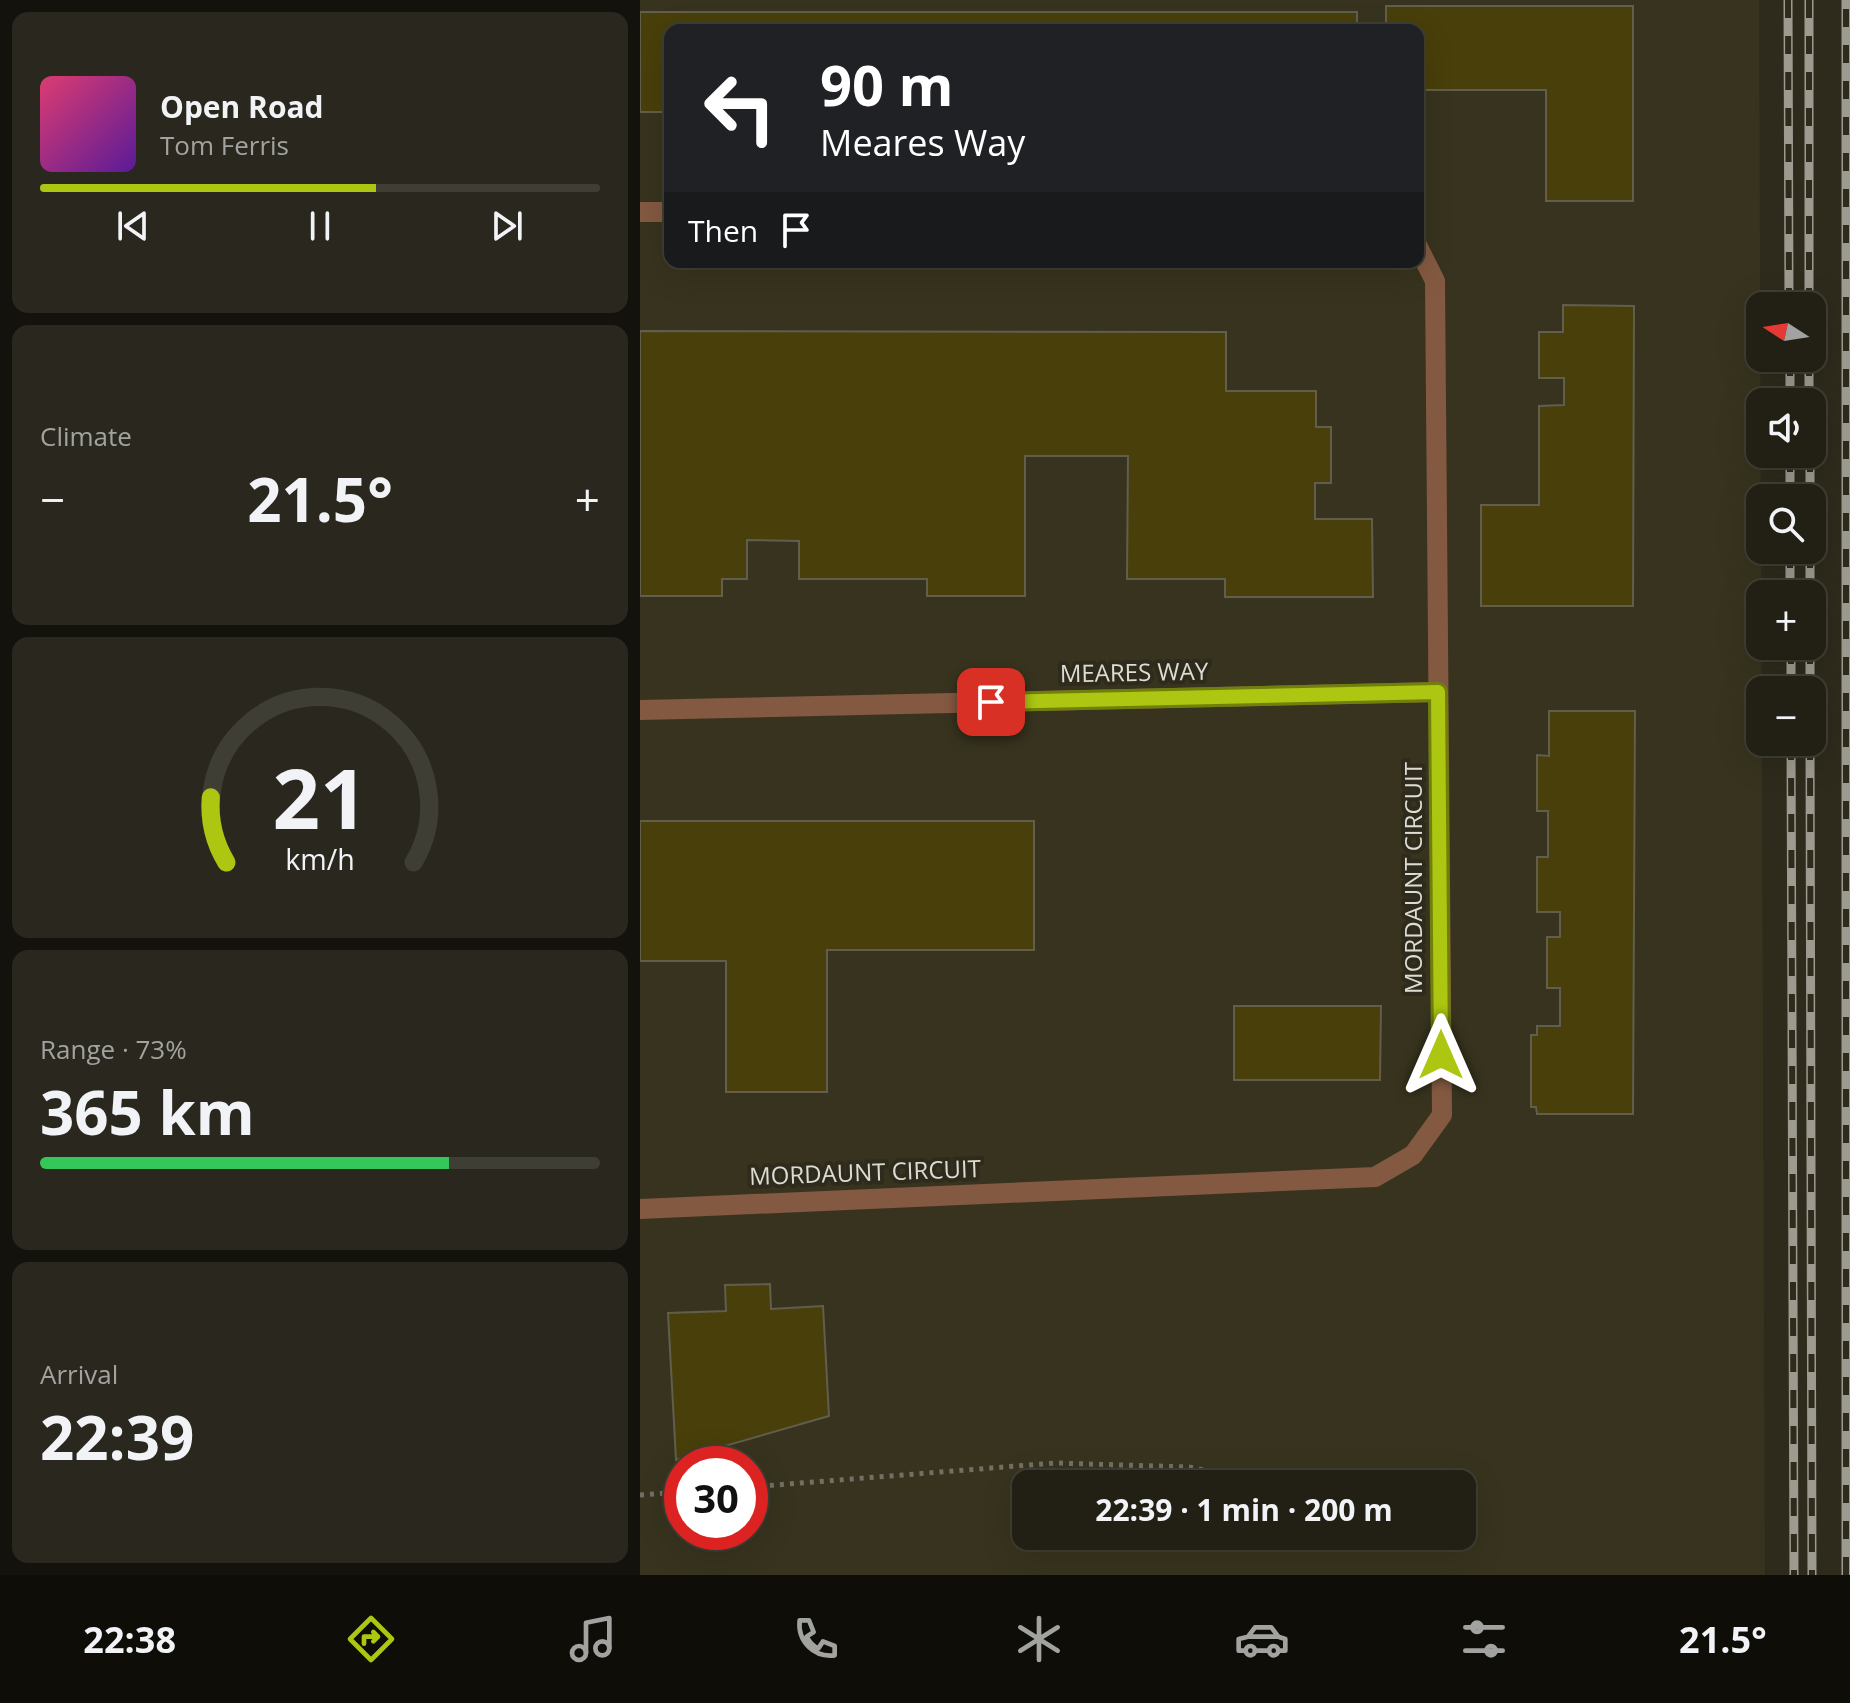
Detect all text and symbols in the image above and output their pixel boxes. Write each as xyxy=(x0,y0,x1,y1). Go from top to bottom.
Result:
text: 90 m xyxy=(820,46,954,122)
icon: left xyxy=(688,56,792,160)
text: Open Road xyxy=(160,86,324,127)
text: Meares Way xyxy=(820,118,1025,167)
text: Tom Ferris xyxy=(160,127,289,163)
icon: previous xyxy=(111,204,155,248)
icon: pause xyxy=(298,204,342,248)
icon: next xyxy=(485,204,529,248)
icon: arrive xyxy=(774,208,818,252)
text: Then xyxy=(688,210,758,251)
north arrow xyxy=(1746,292,1826,372)
map controls xyxy=(1746,292,1826,756)
button: sound xyxy=(1746,388,1826,468)
text: Climate xyxy=(40,418,132,454)
text: 21.5° xyxy=(247,458,393,540)
text: − xyxy=(40,469,65,529)
text: + xyxy=(575,469,600,529)
button: search xyxy=(1746,484,1826,564)
button: + xyxy=(1746,580,1826,660)
street label: MEARES WAY xyxy=(1059,654,1209,689)
pin xyxy=(957,668,1025,736)
button: − xyxy=(1746,676,1826,756)
icon: arrive xyxy=(969,680,1013,724)
text: 21 xyxy=(272,740,368,853)
street label: MORDAUNT CIRCUIT xyxy=(1396,762,1429,994)
text: km/h xyxy=(285,840,355,879)
position arrow xyxy=(1399,1013,1483,1097)
text: Range · 73% xyxy=(40,1031,187,1067)
text: 365 km xyxy=(40,1071,255,1153)
street label: MORDAUNT CIRCUIT xyxy=(749,1151,981,1192)
text: Arrival xyxy=(40,1356,118,1392)
text: 22:39 xyxy=(40,1396,194,1478)
speed limit sign: 30 xyxy=(664,1446,768,1550)
text: 22:39 · 1 min · 200 m xyxy=(1095,1489,1393,1530)
icon: directions xyxy=(343,1611,399,1667)
icon: music xyxy=(565,1611,621,1667)
icon: phone xyxy=(788,1611,844,1667)
icon: climate xyxy=(1011,1611,1067,1667)
icon: car xyxy=(1234,1611,1290,1667)
icon: filters xyxy=(1456,1611,1512,1667)
text: 22:38 xyxy=(83,1615,176,1664)
text: 21.5° xyxy=(1679,1615,1767,1664)

